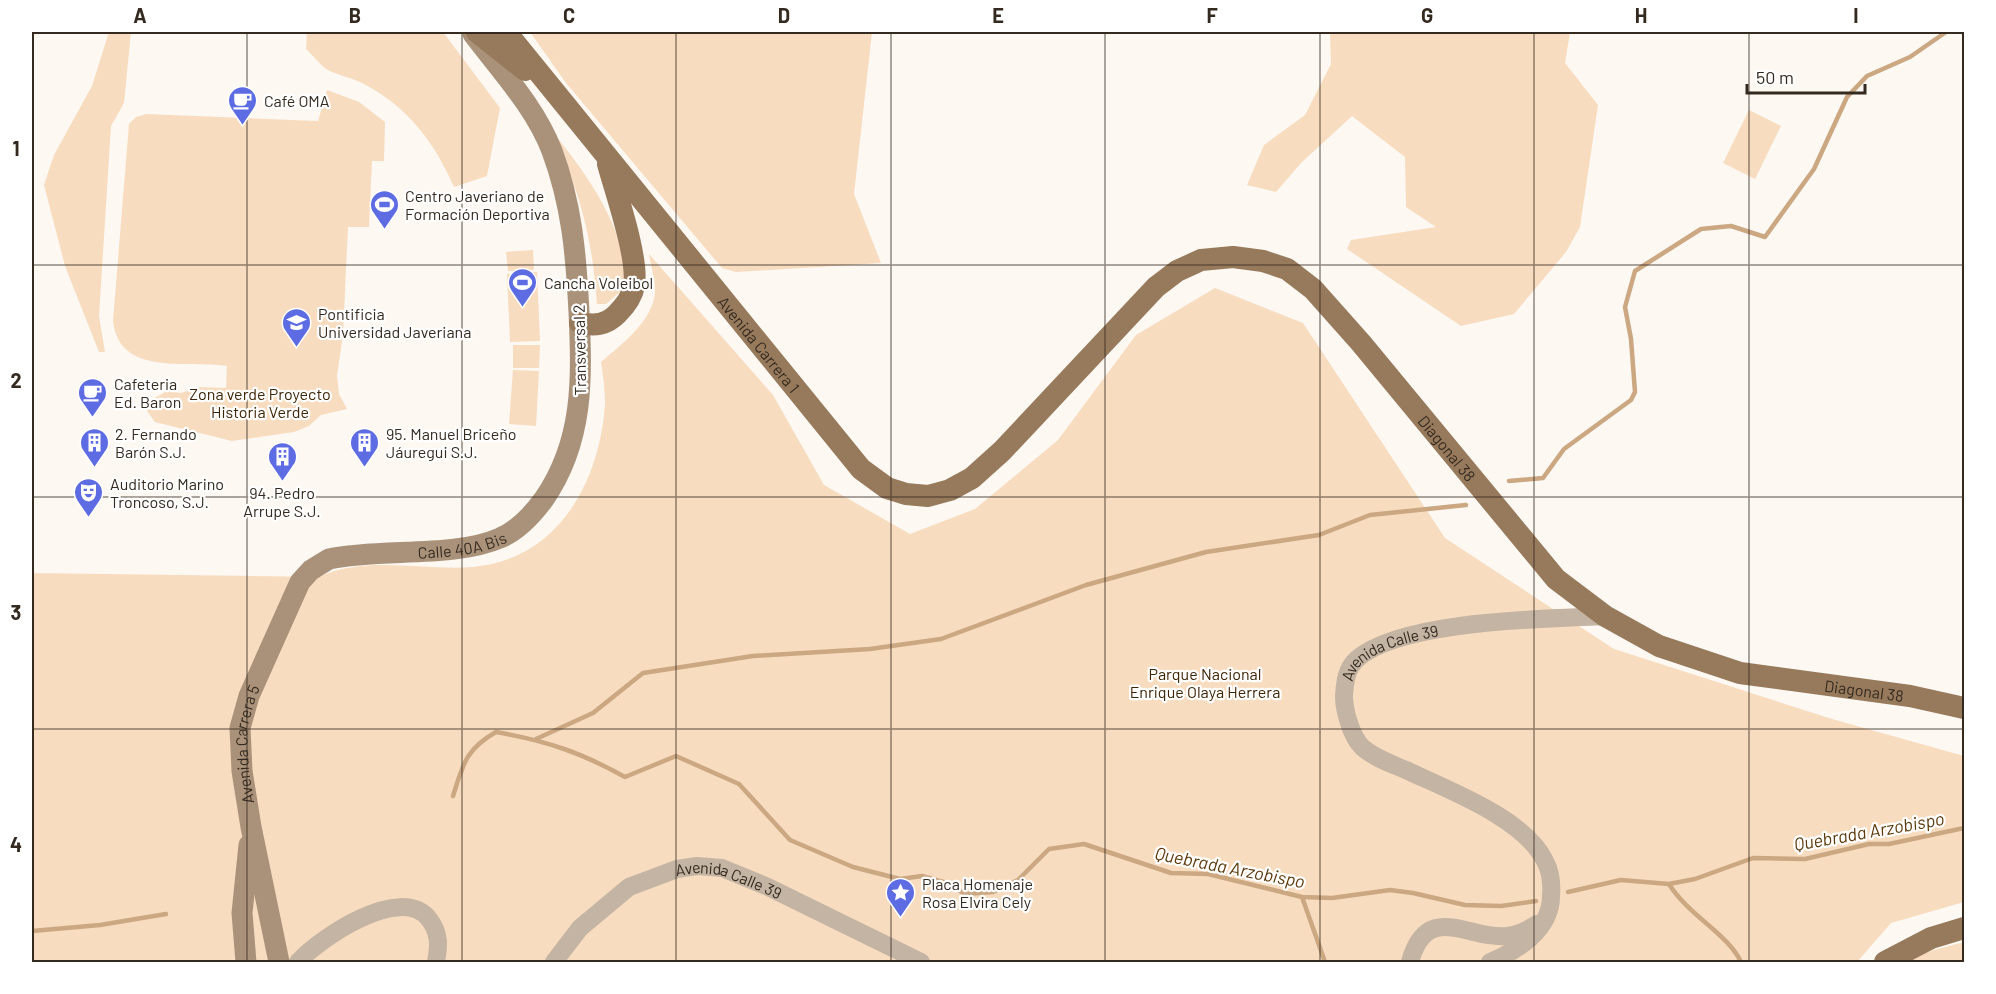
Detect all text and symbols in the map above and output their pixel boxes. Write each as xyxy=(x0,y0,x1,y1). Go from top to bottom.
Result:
text: A xyxy=(133,3,147,27)
text: B xyxy=(349,3,361,27)
text: C xyxy=(563,3,575,27)
text: D xyxy=(778,3,790,27)
text: E xyxy=(992,3,1004,27)
text: F xyxy=(1206,3,1218,27)
text: G xyxy=(1421,3,1433,27)
text: H xyxy=(1635,3,1647,27)
text: I xyxy=(1853,3,1859,27)
scale bar xyxy=(1747,57,1866,95)
text: 50 m xyxy=(1756,66,1794,88)
cafe icon: Café OMA xyxy=(227,84,259,126)
place label: Café OMA xyxy=(264,91,330,110)
text: 1 xyxy=(12,136,20,160)
place label: Centro Javeriano de Formación Deportiva xyxy=(405,186,550,223)
sports icon: Centro Javeriano de Formación Deportiva xyxy=(368,188,400,230)
sports icon: Cancha Voleibol xyxy=(507,266,539,308)
place label: Cancha Voleibol xyxy=(544,273,653,292)
street label: Avenida Carrera 1 xyxy=(715,292,804,396)
place label: Pontificia Universidad Javeriana xyxy=(318,304,471,341)
street label: Transversal 2 xyxy=(569,304,589,396)
school or university icon: Pontificia Universidad Javeriana xyxy=(281,306,313,348)
text: 2 xyxy=(10,368,22,392)
place label: Cafeteria Ed. Baron xyxy=(114,374,181,411)
cafe icon: Cafeteria Ed. Baron xyxy=(77,376,109,418)
park label: Zona verde Proyecto Historia Verde xyxy=(189,384,331,421)
street label: Diagonal 38 xyxy=(1415,411,1480,485)
place label: 2. Fernando Barón S.J. xyxy=(115,424,197,461)
place label: 95. Manuel Briceño Jáuregui S.J. xyxy=(386,424,517,461)
building icon: 2. Fernando Barón S.J. xyxy=(78,426,110,468)
building icon: 95. Manuel Briceño Jáuregui S.J. xyxy=(349,426,381,468)
building icon: 94. Pedro Arrupe S.J. xyxy=(266,440,298,482)
place label: Auditorio Marino Troncoso, S.J. xyxy=(110,474,224,511)
theatre icon: Auditorio Marino Troncoso, S.J. xyxy=(73,476,105,518)
place label: 94. Pedro Arrupe S.J. xyxy=(243,483,321,520)
street label: Calle 40A Bis xyxy=(417,527,509,561)
text: 3 xyxy=(11,600,21,624)
street label: Avenida Calle 39 xyxy=(1336,620,1440,683)
park label: Parque Nacional Enrique Olaya Herrera xyxy=(1130,664,1280,701)
street label: Diagonal 38 xyxy=(1823,675,1905,705)
street label: Avenida Carrera 5 xyxy=(231,681,262,805)
water label: Quebrada Arzobispo xyxy=(1792,807,1946,855)
text: 4 xyxy=(10,832,22,856)
water label: Quebrada Arzobispo xyxy=(1153,842,1307,892)
street label: Avenida Calle 39 xyxy=(674,856,785,902)
place label: Placa Homenaje Rosa Elvira Cely xyxy=(922,874,1033,911)
place icon: Placa Homenaje Rosa Elvira Cely xyxy=(885,876,917,918)

